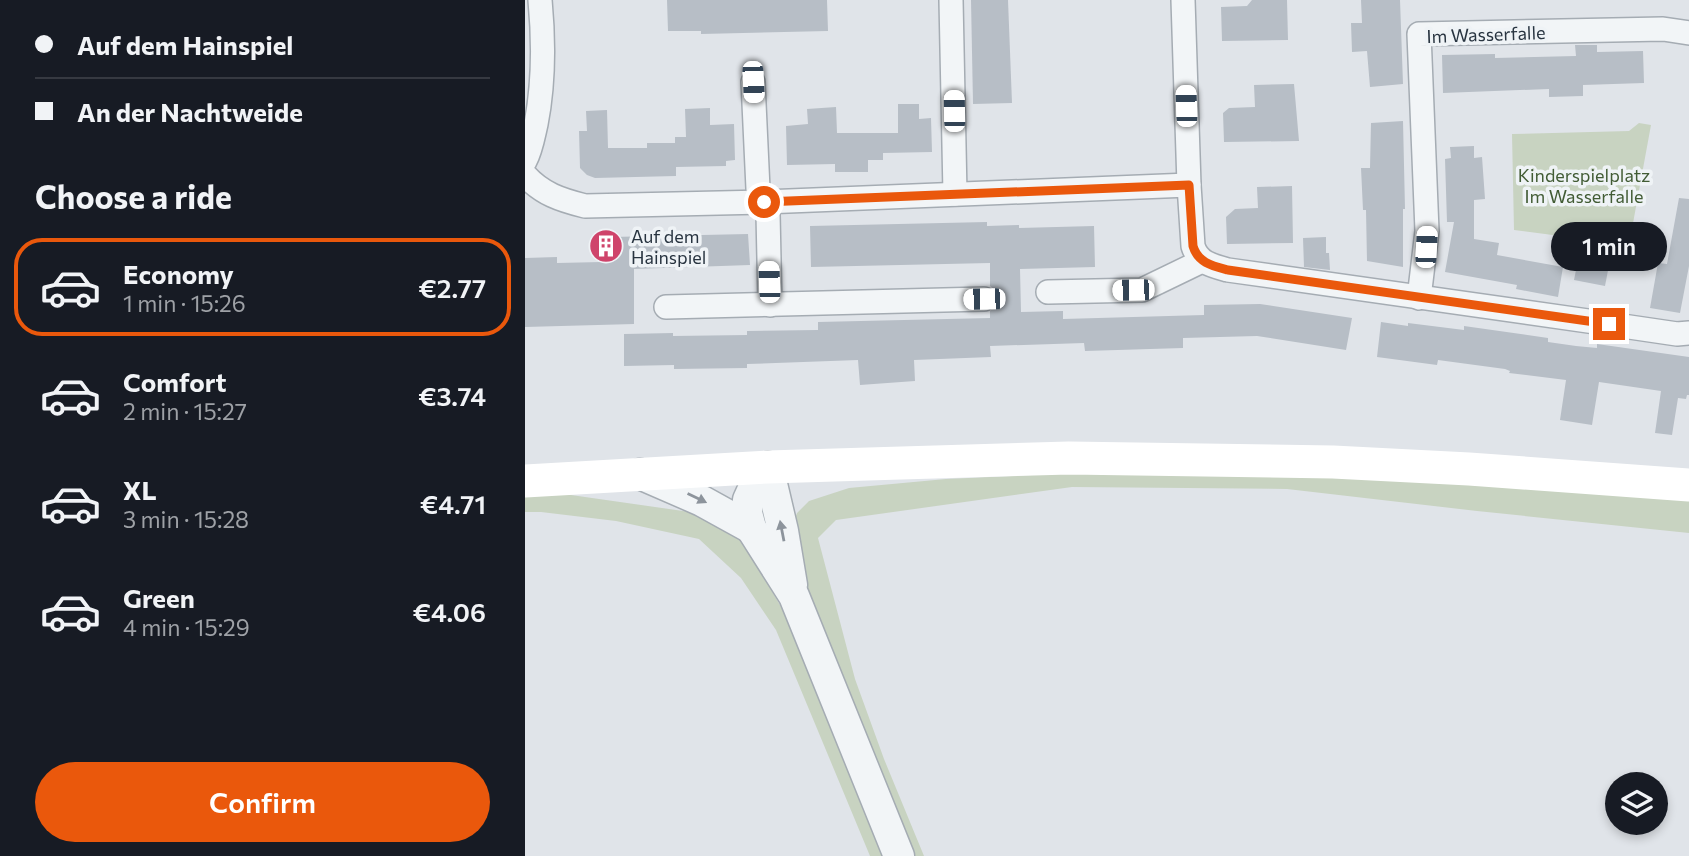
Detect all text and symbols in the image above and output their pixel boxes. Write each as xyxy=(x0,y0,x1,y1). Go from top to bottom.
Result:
street label: Im Wasserfalle xyxy=(1426,21,1546,47)
text: Auf dem Hainspiel xyxy=(77,29,293,60)
car xyxy=(742,60,765,104)
car xyxy=(1175,85,1198,127)
car xyxy=(944,90,965,132)
text: An der Nachtweide xyxy=(77,96,303,127)
park label: Kinderspielplatz Im Wasserfalle xyxy=(1518,164,1650,207)
text: Choose a ride xyxy=(35,176,232,216)
route start xyxy=(748,186,780,218)
callout: 1 min xyxy=(1551,222,1667,272)
place label: Auf dem Hainspiel xyxy=(631,225,706,268)
car xyxy=(1415,225,1438,269)
building icon: Auf dem Hainspiel xyxy=(587,227,625,265)
text: 1 min xyxy=(1582,232,1636,260)
icon: car xyxy=(39,256,102,319)
text: Economy xyxy=(123,258,234,289)
car xyxy=(758,261,781,303)
text: €2.77 xyxy=(418,272,486,303)
car xyxy=(1112,279,1155,301)
car xyxy=(963,288,1006,310)
text: 1 min · 15:26 xyxy=(123,289,246,317)
route end xyxy=(1593,308,1625,340)
icon: car xyxy=(39,364,102,427)
text: Comfort xyxy=(123,366,226,397)
text: €3.74 xyxy=(418,380,486,411)
text: 2 min · 15:27 xyxy=(123,397,247,425)
icon: car xyxy=(39,472,102,535)
text: XL xyxy=(123,474,157,505)
text: €4.71 xyxy=(420,488,486,519)
one-way arrow xyxy=(687,493,707,504)
text: 3 min · 15:28 xyxy=(123,505,249,533)
one-way arrow xyxy=(777,520,788,542)
icon: car xyxy=(39,580,102,643)
text: Green xyxy=(123,582,195,613)
text: €4.06 xyxy=(413,596,486,627)
text: 4 min · 15:29 xyxy=(123,613,250,641)
button: Confirm xyxy=(35,762,490,842)
map controls xyxy=(1605,772,1668,835)
button: layers xyxy=(1605,772,1668,835)

